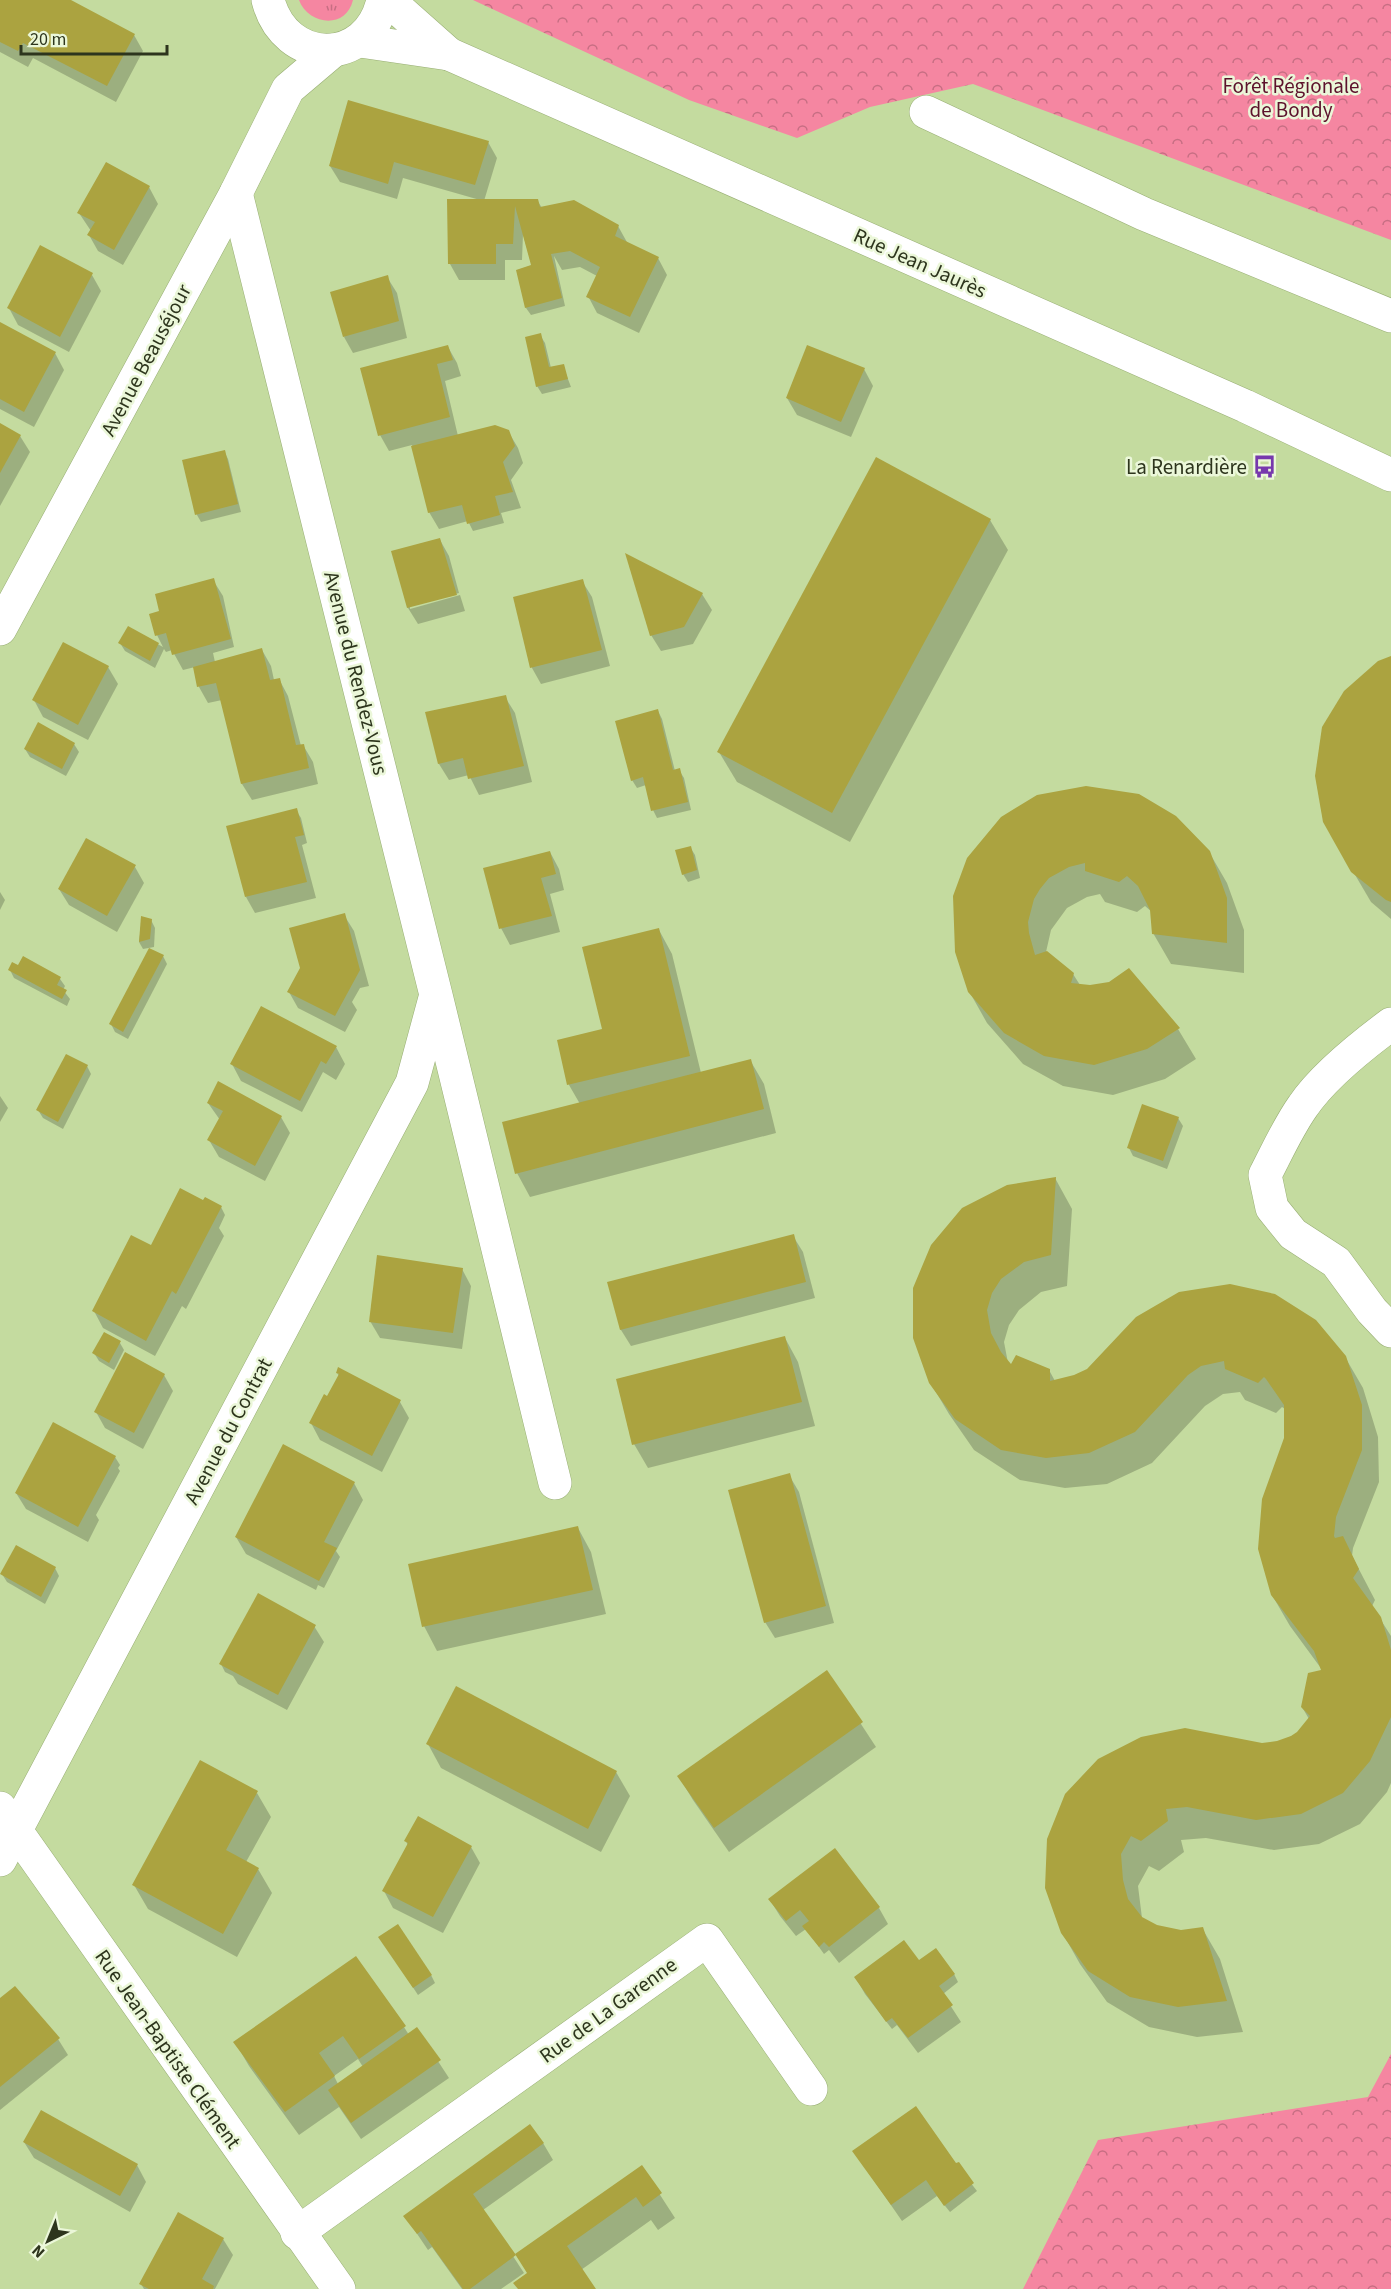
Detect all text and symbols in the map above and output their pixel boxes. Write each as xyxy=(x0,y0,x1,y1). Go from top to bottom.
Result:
scale bar xyxy=(21,18,166,56)
text: 20 m xyxy=(30,27,66,52)
park label: Forêt Régionale de Bondy xyxy=(1223,71,1359,125)
street label: Rue Jean Jaurès xyxy=(849,220,992,306)
street label: Avenue Beauséjour xyxy=(93,278,199,441)
place label: La Renardière xyxy=(1126,452,1247,482)
bus stop icon: La Renardière xyxy=(1252,454,1278,480)
street label: Avenue du Rendez-Vous xyxy=(316,568,396,778)
street label: Avenue du Contrat xyxy=(177,1352,279,1510)
street label: Rue Jean-Baptiste Clément xyxy=(88,1943,248,2155)
street label: Rue de La Garenne xyxy=(533,1950,683,2070)
north arrow xyxy=(18,2211,78,2271)
text: N xyxy=(27,2240,50,2263)

